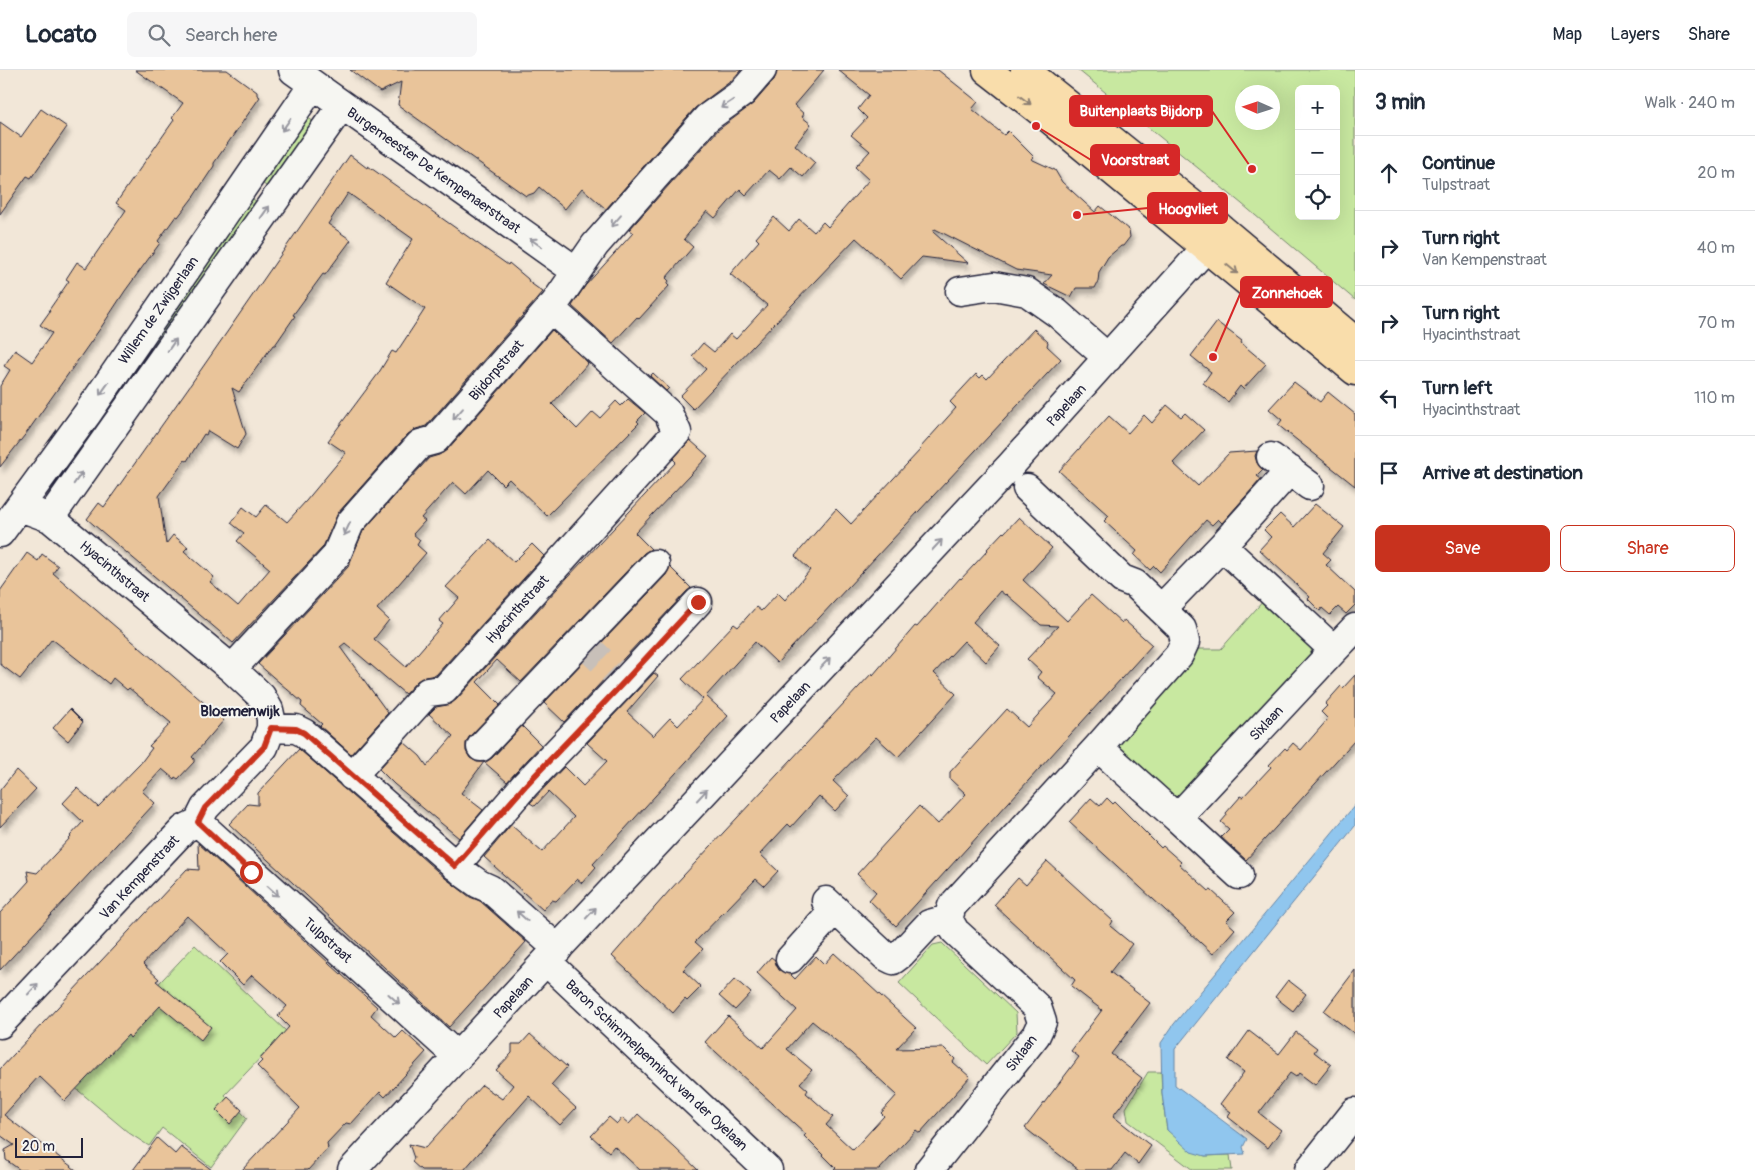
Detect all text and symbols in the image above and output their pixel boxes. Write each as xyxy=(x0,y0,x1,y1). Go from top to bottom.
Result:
search box xyxy=(127,12,477,57)
text: Locato xyxy=(25,20,97,49)
icon: search xyxy=(145,21,173,49)
text: Search here xyxy=(185,23,277,47)
text: Map xyxy=(1553,23,1582,46)
text: Layers xyxy=(1610,23,1660,46)
text: Share xyxy=(1688,23,1730,46)
north arrow xyxy=(1235,85,1280,130)
map controls xyxy=(1295,85,1340,220)
button: + xyxy=(1295,85,1340,130)
text: 3 min xyxy=(1375,89,1425,116)
text: Walk · 240 m xyxy=(1644,93,1735,113)
one-way arrow xyxy=(1018,94,1031,105)
callout: Buitenplaats Bijdorp xyxy=(1070,96,1212,126)
one-way arrow xyxy=(720,99,734,109)
text: Buitenplaats Bijdorp xyxy=(1080,102,1202,121)
street label: Burgemeester De Kempenaerstraat xyxy=(344,104,524,237)
one-way arrow xyxy=(281,118,291,132)
button: − xyxy=(1295,130,1340,175)
callout: Voorstraat xyxy=(1091,145,1179,175)
text: Voorstraat xyxy=(1101,151,1170,170)
text: Continue xyxy=(1422,151,1495,175)
icon: ahead xyxy=(1375,159,1403,187)
text: 20 m xyxy=(1697,163,1735,183)
button: locate xyxy=(1295,175,1340,220)
text: Tulpstraat xyxy=(1422,175,1490,195)
callout: Hoogvliet xyxy=(1148,193,1227,223)
text: Hoogvliet xyxy=(1158,200,1219,219)
one-way arrow xyxy=(260,205,270,219)
one-way arrow xyxy=(610,215,622,228)
text: Turn right xyxy=(1422,226,1500,250)
icon: right xyxy=(1375,234,1403,262)
one-way arrow xyxy=(529,238,543,248)
text: 40 m xyxy=(1697,238,1735,258)
text: Van Kempenstraat xyxy=(1422,250,1547,270)
street label: Willem de Zwijgerlaan xyxy=(115,253,202,367)
one-way arrow xyxy=(1225,264,1238,275)
callout: Zonnehoek xyxy=(1241,277,1332,307)
text: Zonnehoek xyxy=(1252,284,1323,303)
text: Turn right xyxy=(1422,301,1500,325)
icon: right xyxy=(1375,309,1403,337)
text: 70 m xyxy=(1698,313,1735,333)
text: Hyacinthstraat xyxy=(1422,325,1520,345)
street label: Bijdorpstraat xyxy=(465,336,528,404)
one-way arrow xyxy=(167,338,177,352)
text: Turn left xyxy=(1422,376,1492,400)
street label: Papelaan xyxy=(1043,381,1090,430)
one-way arrow xyxy=(99,382,109,396)
icon: left xyxy=(1375,384,1403,412)
text: 110 m xyxy=(1694,388,1735,408)
text: Hyacinthstraat xyxy=(1422,400,1520,420)
one-way arrow xyxy=(452,408,463,421)
icon: arrive xyxy=(1375,459,1403,487)
text: Arrive at destination xyxy=(1422,461,1583,485)
one-way arrow xyxy=(73,472,84,485)
one-way arrow xyxy=(342,521,352,536)
button: Save xyxy=(1375,525,1550,572)
button: Share xyxy=(1560,525,1735,572)
street label: Hyacinthstraat xyxy=(76,537,153,606)
one-way arrow xyxy=(931,539,943,551)
street label: Hyacinthstraat xyxy=(482,571,553,647)
route end xyxy=(687,591,710,614)
one-way arrow xyxy=(819,657,831,670)
street label: Papelaan xyxy=(767,678,814,727)
district label: Bloemenwijk xyxy=(200,702,280,721)
street label: Sixlaan xyxy=(1246,702,1287,744)
one-way arrow xyxy=(696,788,708,801)
street label: Van Kempenstraat xyxy=(96,831,183,923)
route start xyxy=(240,861,263,884)
one-way arrow xyxy=(266,885,279,897)
one-way arrow xyxy=(585,907,597,920)
one-way arrow xyxy=(515,910,528,922)
street label: Tulpstraat xyxy=(300,914,356,967)
street label: Papelaan xyxy=(490,973,537,1022)
street label: Baron Schimmelpenninck van der Oyelaan xyxy=(562,976,751,1154)
one-way arrow xyxy=(27,983,39,995)
one-way arrow xyxy=(387,994,400,1005)
street label: Sixlaan xyxy=(1002,1032,1041,1075)
scale bar xyxy=(15,1135,82,1158)
text: 20 m xyxy=(22,1138,55,1155)

